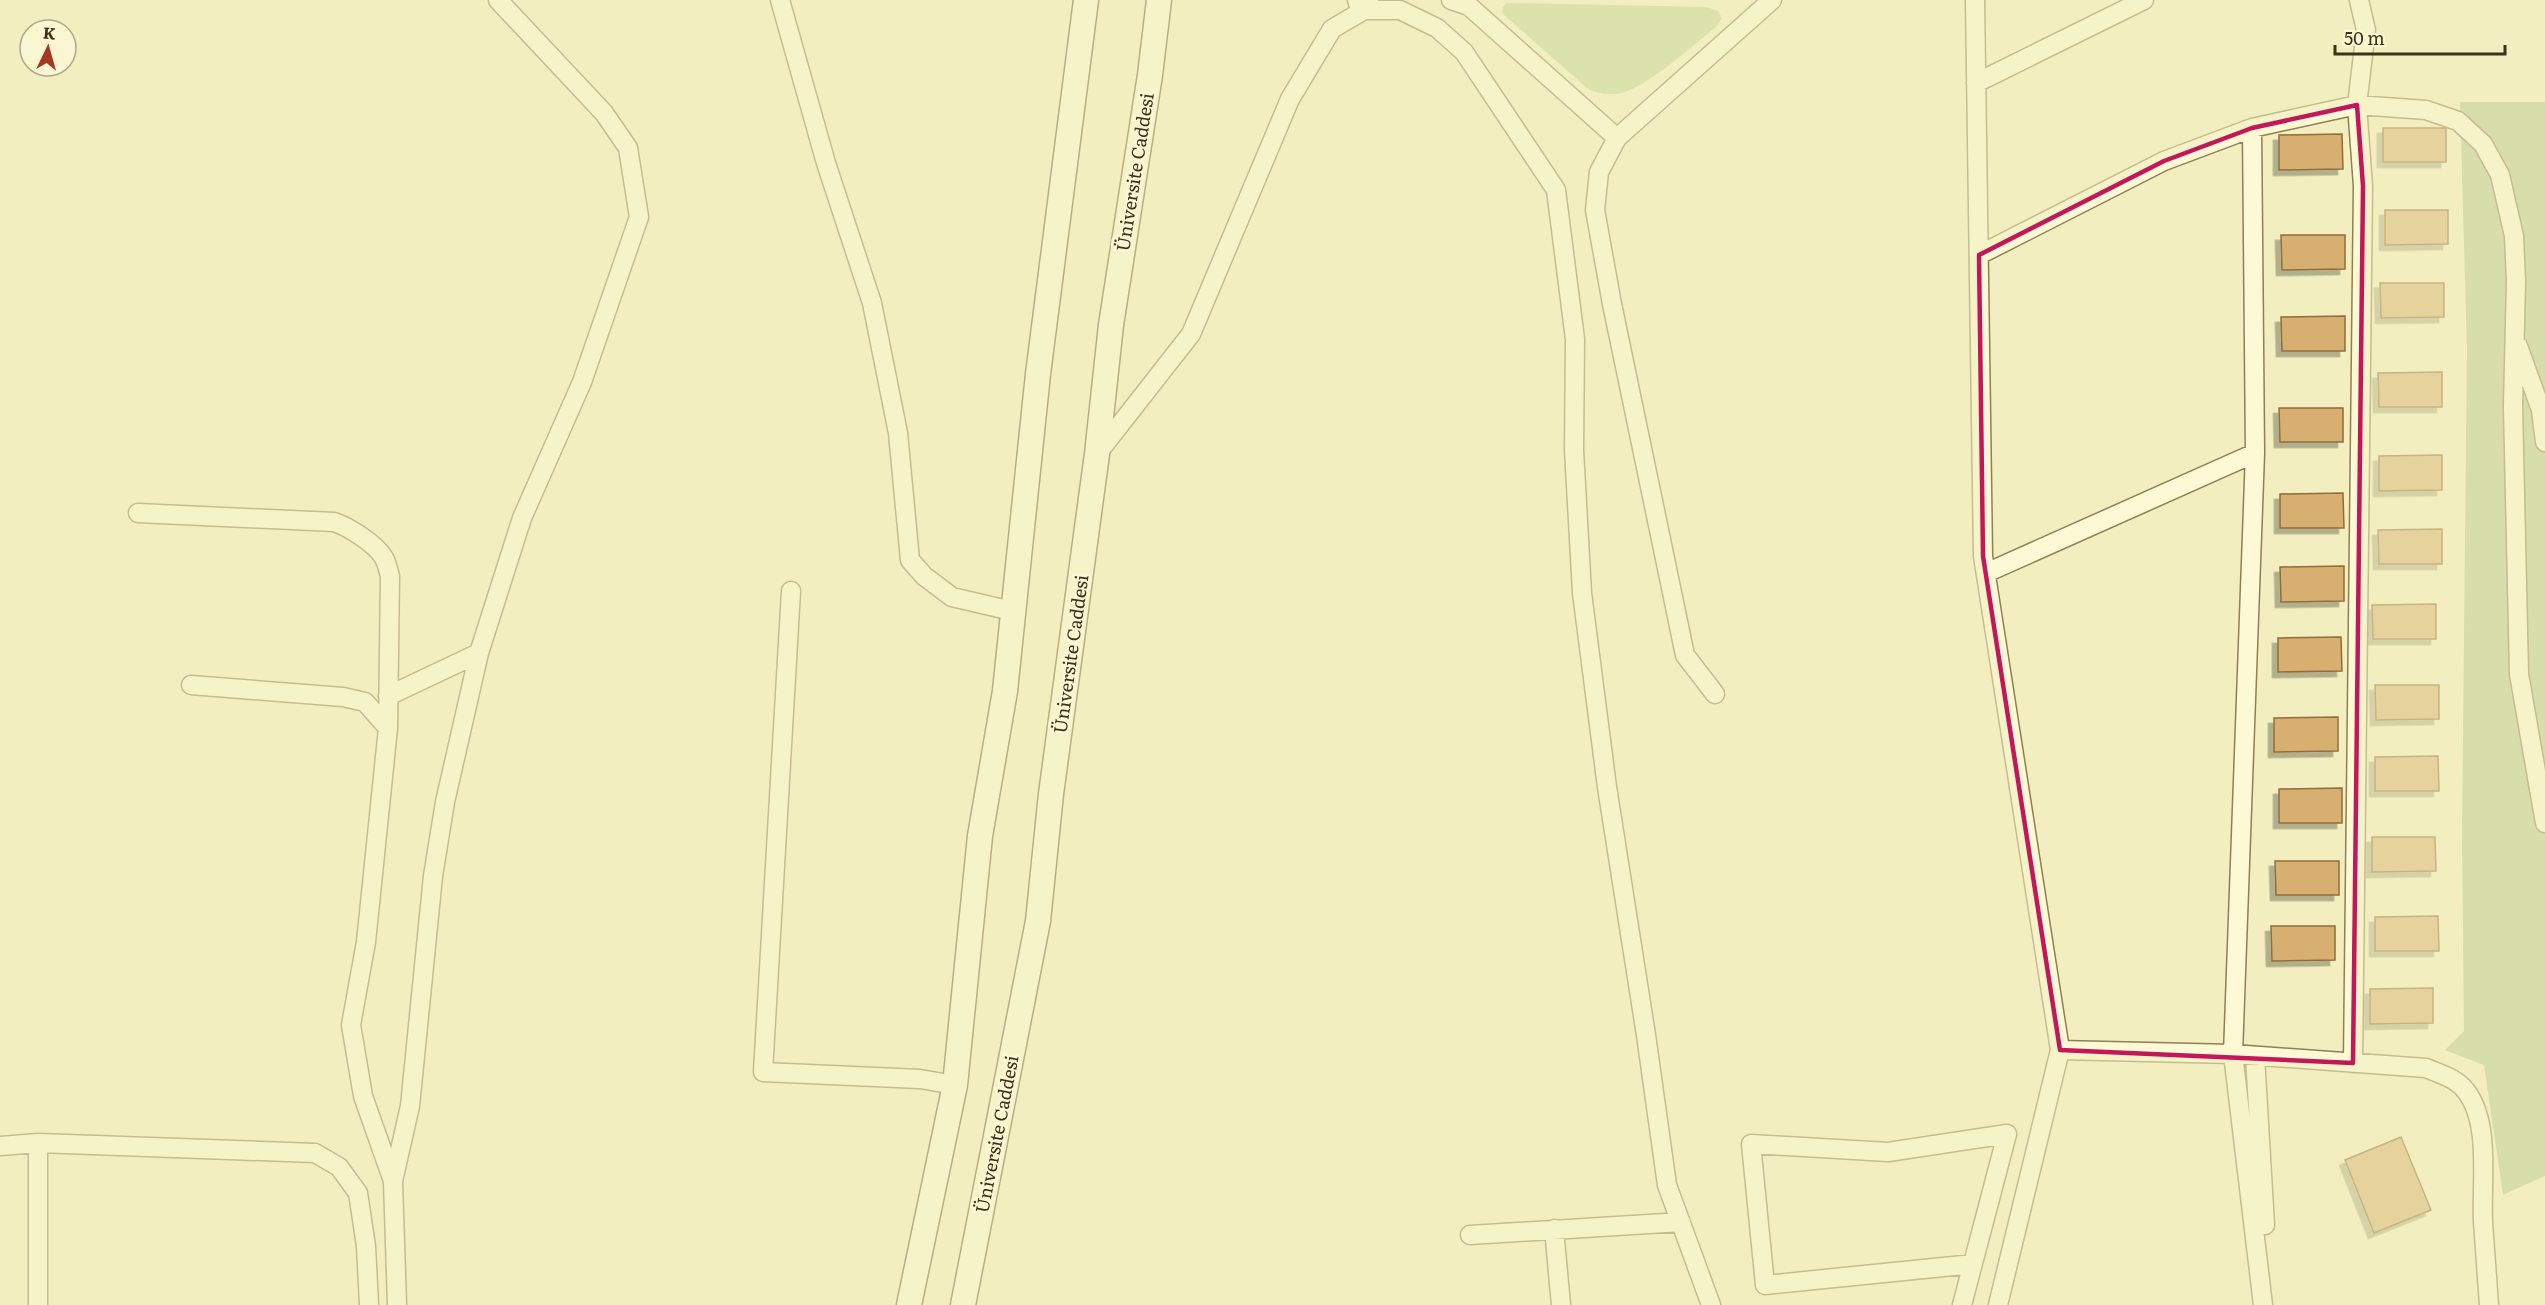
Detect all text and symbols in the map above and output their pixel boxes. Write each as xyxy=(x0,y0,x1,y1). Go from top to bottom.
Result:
north arrow xyxy=(18,18,78,78)
scale bar xyxy=(2335,18,2504,56)
text: K xyxy=(42,20,57,45)
text: 50 m xyxy=(2344,24,2385,51)
street label: Üniversite Caddesi xyxy=(1108,91,1160,253)
street label: Üniversite Caddesi xyxy=(1045,573,1095,735)
street label: Üniversite Caddesi xyxy=(967,1053,1025,1215)

